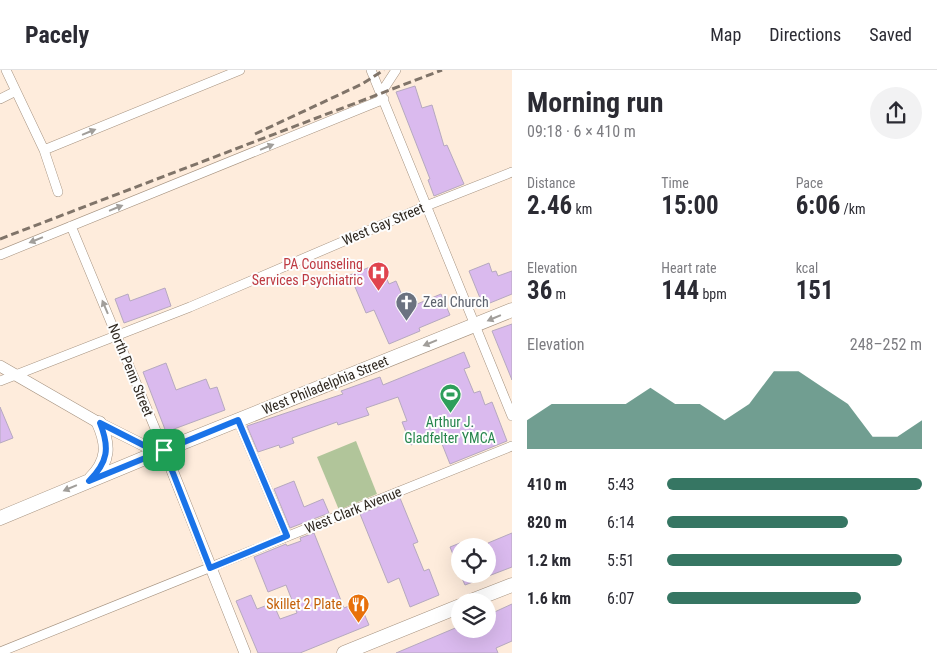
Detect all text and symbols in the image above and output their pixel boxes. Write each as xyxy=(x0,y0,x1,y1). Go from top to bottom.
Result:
text: Pacely xyxy=(25,21,89,49)
text: Map xyxy=(710,24,741,45)
text: Directions xyxy=(769,24,841,45)
text: Saved xyxy=(869,24,912,45)
text: Morning run xyxy=(527,86,663,119)
button: share xyxy=(870,87,922,139)
text: 09:18 · 6 × 410 m xyxy=(527,122,636,141)
one-way arrow xyxy=(82,127,96,135)
one-way arrow xyxy=(260,142,274,150)
text: Distance xyxy=(527,175,575,191)
text: Time xyxy=(661,175,689,191)
text: Pace xyxy=(796,175,823,191)
text: 2.46 xyxy=(527,191,572,220)
text: 15:00 xyxy=(661,191,719,220)
text: 6:06 xyxy=(796,191,840,220)
street label: West Gay Street xyxy=(340,200,426,248)
text: km xyxy=(572,201,592,217)
text: /km xyxy=(840,201,866,217)
one-way arrow xyxy=(109,204,124,212)
one-way arrow xyxy=(28,237,43,245)
place label: PA Counseling Services Psychiatric xyxy=(252,256,363,288)
hospital icon: PA Counseling Services Psychiatric xyxy=(367,260,391,291)
text: Elevation xyxy=(527,260,577,276)
text: Heart rate xyxy=(661,260,717,276)
text: kcal xyxy=(796,260,818,276)
text: 36 xyxy=(527,276,552,305)
text: 144 xyxy=(661,276,699,305)
text: 151 xyxy=(796,276,834,305)
text: m xyxy=(552,286,566,302)
text: bpm xyxy=(699,286,727,302)
church icon: Zeal Church xyxy=(395,290,419,321)
place label: Zeal Church xyxy=(423,294,489,310)
one-way arrow xyxy=(101,300,109,315)
one-way arrow xyxy=(487,314,501,322)
street label: North Penn Street xyxy=(105,321,157,419)
text: Elevation xyxy=(527,335,585,354)
text: 248–252 m xyxy=(850,335,922,354)
one-way arrow xyxy=(423,340,437,348)
street label: West Philadelphia Street xyxy=(260,352,390,418)
sports icon: Arthur J. Gladfelter YMCA xyxy=(438,382,462,413)
place label: Arthur J. Gladfelter YMCA xyxy=(404,414,496,446)
pin xyxy=(143,429,185,471)
icon: arrive xyxy=(150,436,178,464)
text: 410 m xyxy=(527,475,567,494)
text: 5:43 xyxy=(607,475,634,494)
street label: West Clark Avenue xyxy=(302,483,404,537)
one-way arrow xyxy=(63,485,77,493)
text: 820 m xyxy=(527,513,567,532)
text: 6:14 xyxy=(607,513,634,532)
map controls xyxy=(451,538,496,638)
button: locate xyxy=(451,538,496,583)
text: 1.2 km xyxy=(527,551,571,570)
text: 5:51 xyxy=(607,551,634,570)
text: 1.6 km xyxy=(527,589,571,608)
text: 6:07 xyxy=(607,589,634,608)
restaurant icon: Skillet 2 Plate xyxy=(346,592,370,623)
button: layers xyxy=(451,593,496,638)
place label: Skillet 2 Plate xyxy=(266,596,342,612)

